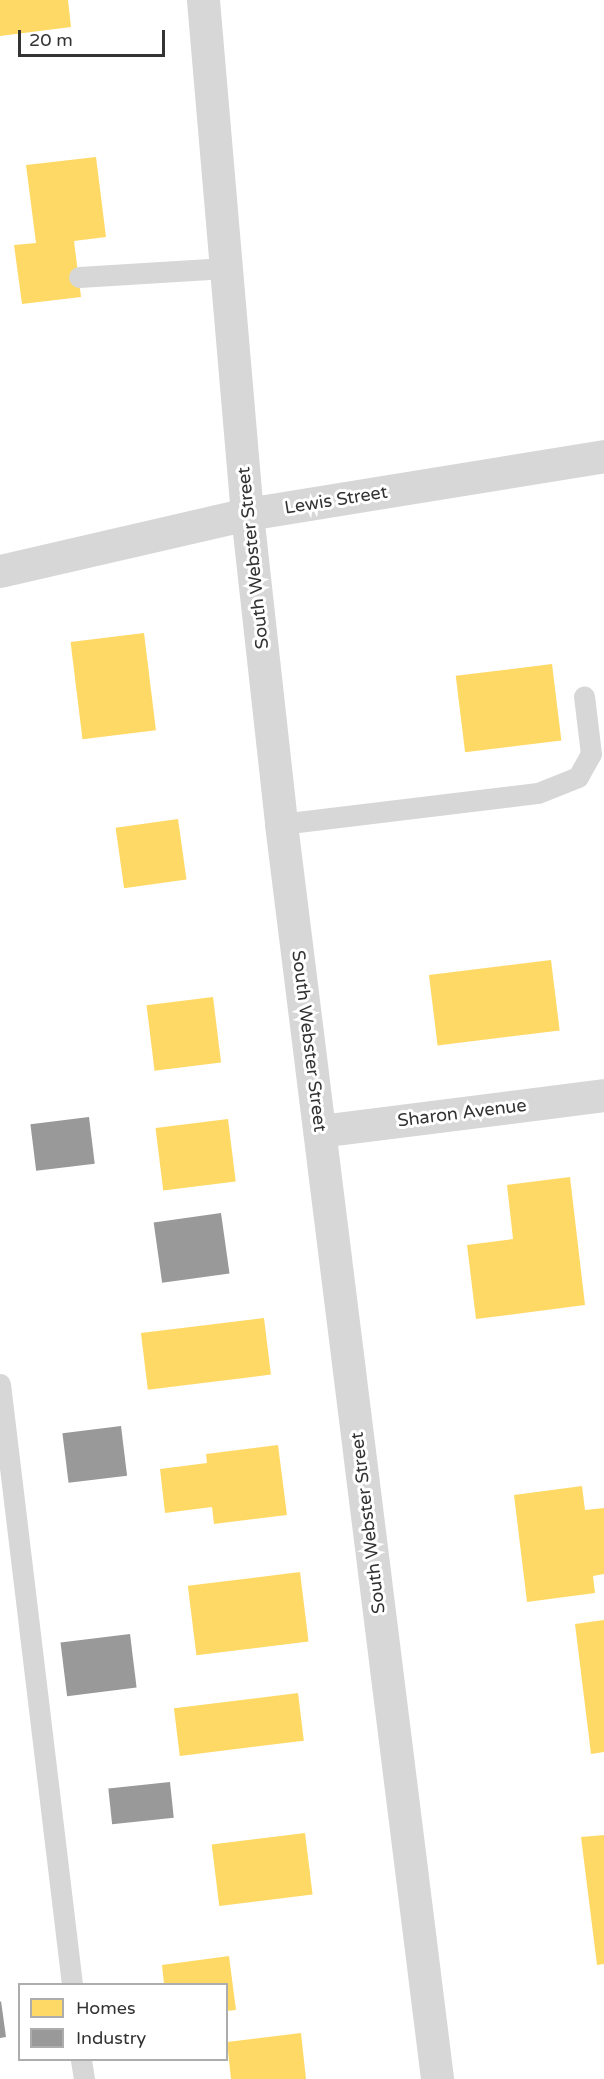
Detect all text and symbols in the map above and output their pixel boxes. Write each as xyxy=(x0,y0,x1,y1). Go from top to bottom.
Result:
scale bar xyxy=(21,18,168,56)
text: 20 m xyxy=(29,29,73,51)
street label: South Webster Street xyxy=(233,466,273,650)
street label: Lewis Street xyxy=(283,481,389,519)
street label: South Webster Street xyxy=(287,949,331,1133)
street label: Sharon Avenue xyxy=(396,1094,528,1132)
street label: South Webster Street xyxy=(346,1431,390,1615)
legend xyxy=(18,1983,228,2061)
text: Homes xyxy=(76,1997,136,2019)
text: Industry xyxy=(76,2027,146,2049)

